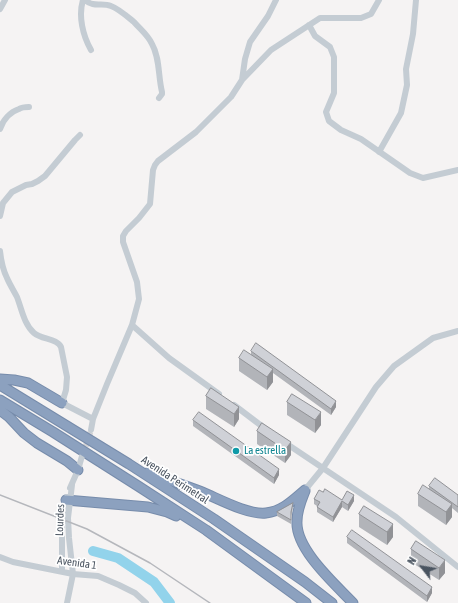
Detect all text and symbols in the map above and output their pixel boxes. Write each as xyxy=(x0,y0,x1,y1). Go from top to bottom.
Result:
place label: La estrella xyxy=(244,444,286,458)
marker: La estrella xyxy=(231,446,241,456)
street label: Avenida Perimetral xyxy=(139,453,211,507)
street label: Lourdes xyxy=(53,504,67,536)
north arrow xyxy=(402,547,442,587)
street label: Avenida 1 xyxy=(56,554,98,572)
text: N xyxy=(405,555,419,567)

